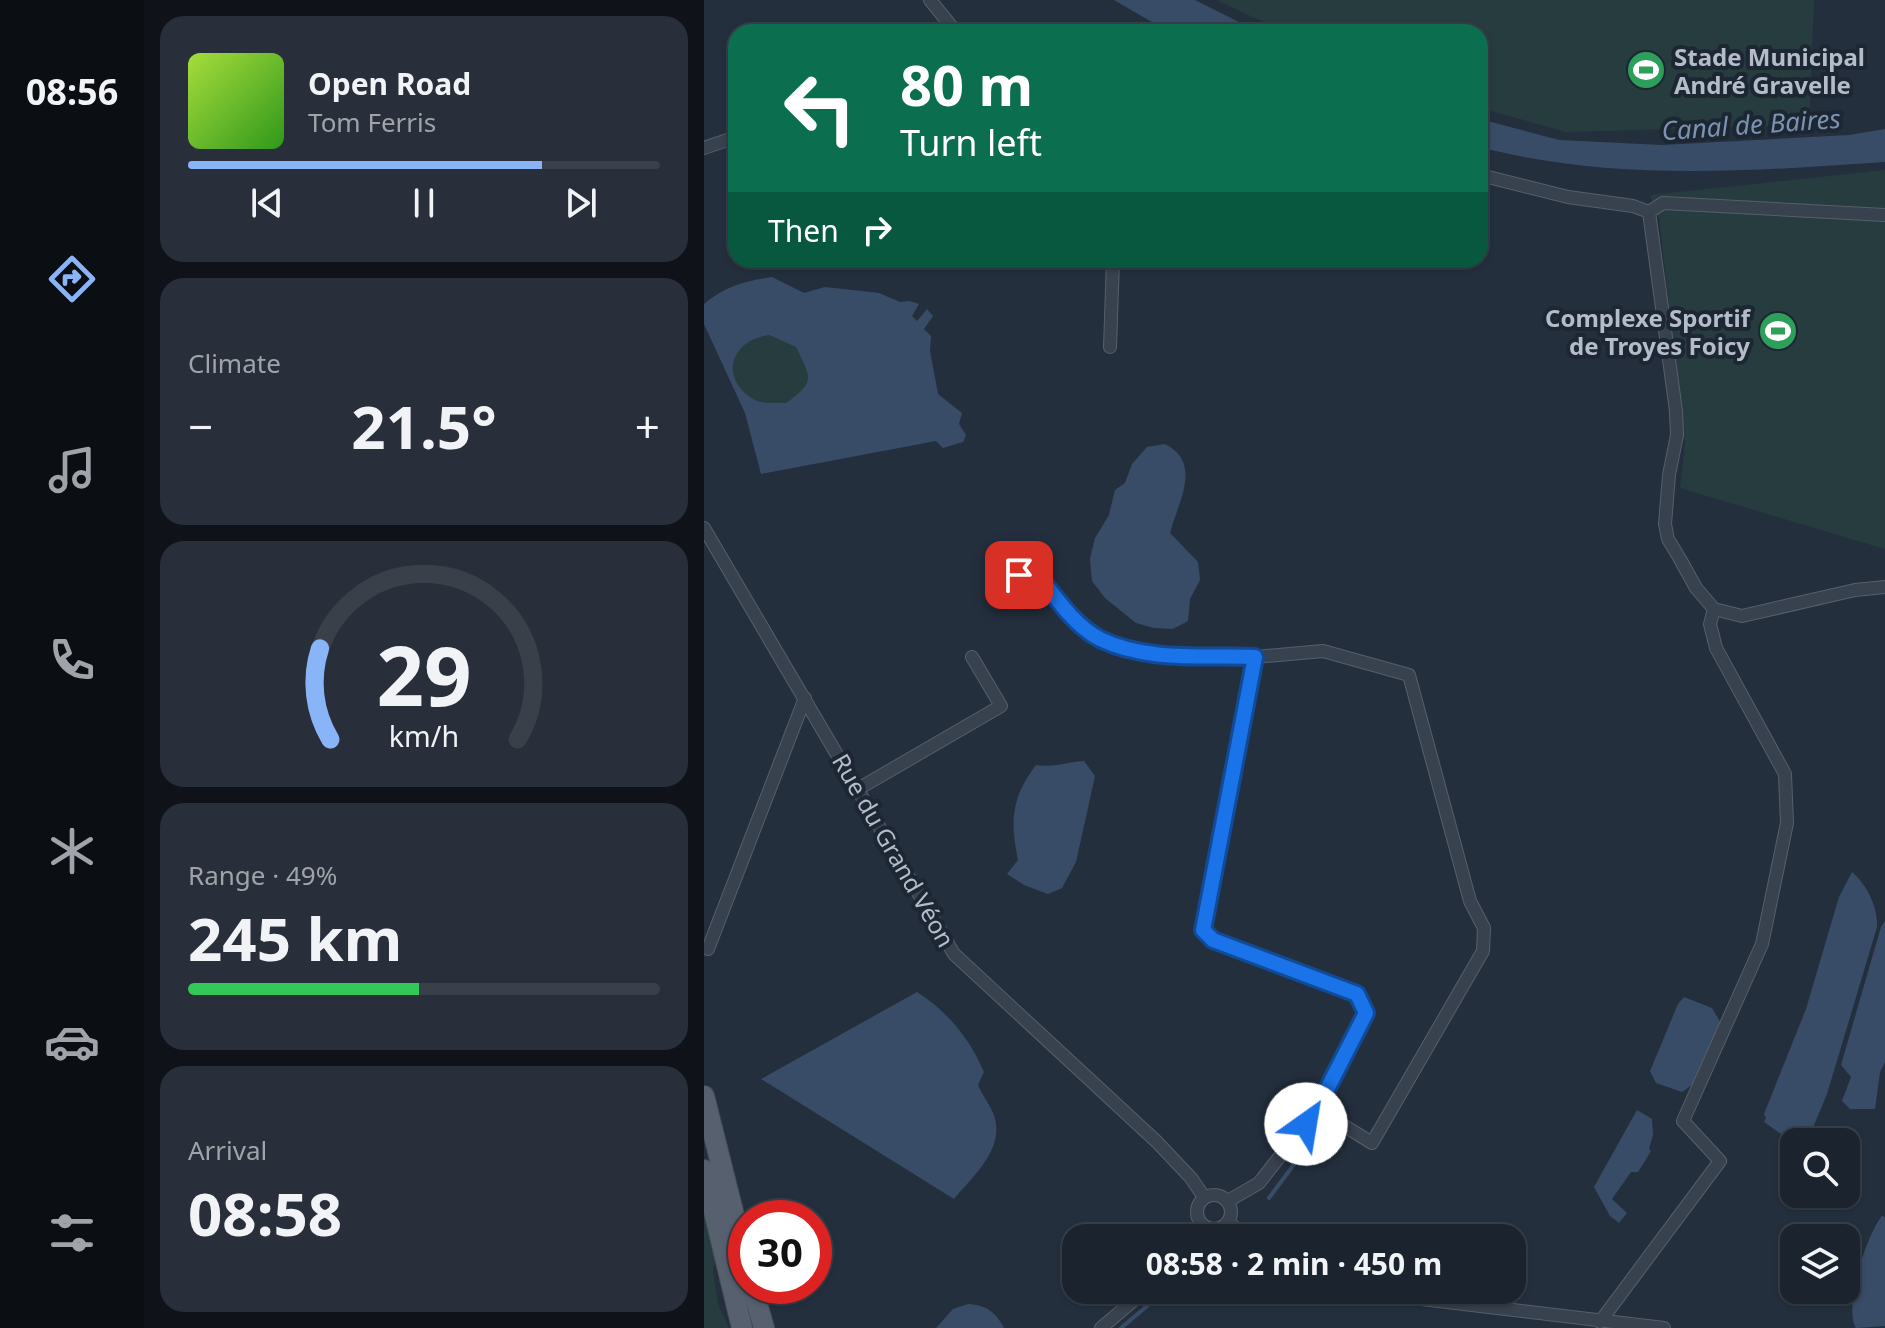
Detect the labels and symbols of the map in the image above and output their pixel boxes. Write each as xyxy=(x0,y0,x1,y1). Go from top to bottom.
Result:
place label: Stade Municipal André Gravelle xyxy=(1674,40,1865,101)
sports icon: Stade Municipal André Gravelle xyxy=(1625,49,1667,91)
water label: Canal de Baires xyxy=(1660,100,1842,148)
place label: Complexe Sportif de Troyes Foicy xyxy=(1545,301,1752,362)
sports icon: Complexe Sportif de Troyes Foicy xyxy=(1757,310,1799,352)
pin xyxy=(985,541,1053,609)
street label: Rue du Grand Véon xyxy=(825,747,963,953)
position arrow xyxy=(1264,1082,1348,1166)
speed limit sign: 30 xyxy=(728,1200,832,1304)

